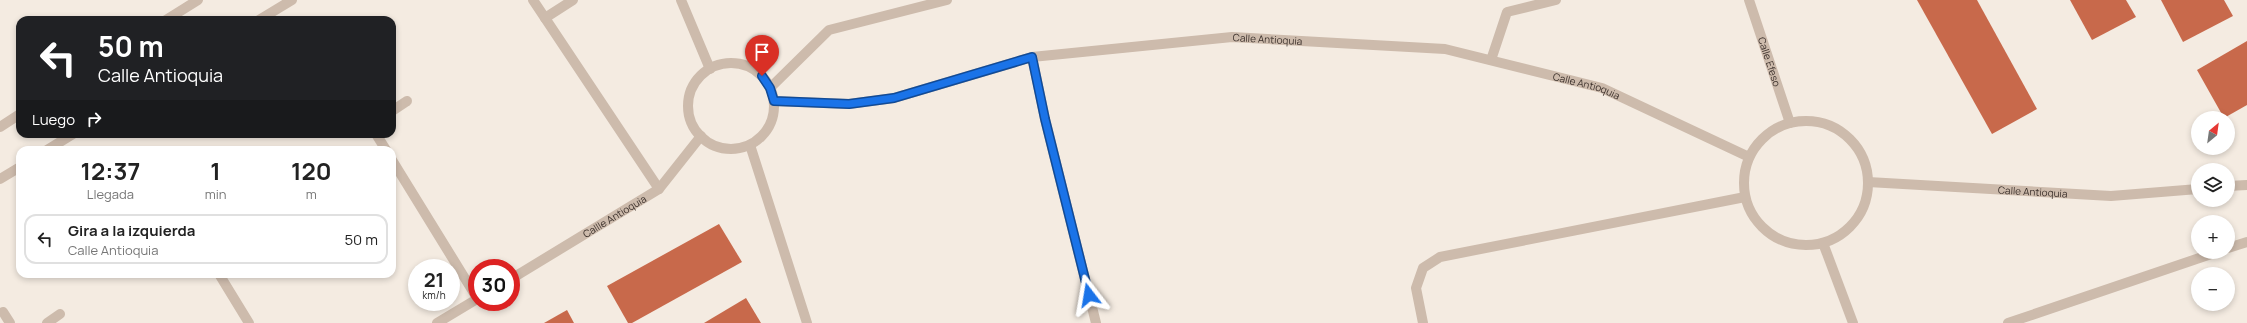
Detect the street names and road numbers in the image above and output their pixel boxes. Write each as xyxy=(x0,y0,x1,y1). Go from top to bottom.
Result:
street label: Calle Antioquia xyxy=(1232,30,1303,48)
street label: Calle Efeso xyxy=(1755,35,1784,88)
street label: Calle Antioquia xyxy=(1551,69,1622,103)
street label: Calle Antioquia xyxy=(1998,182,2068,200)
street label: Callle Antioquia xyxy=(580,191,649,241)

